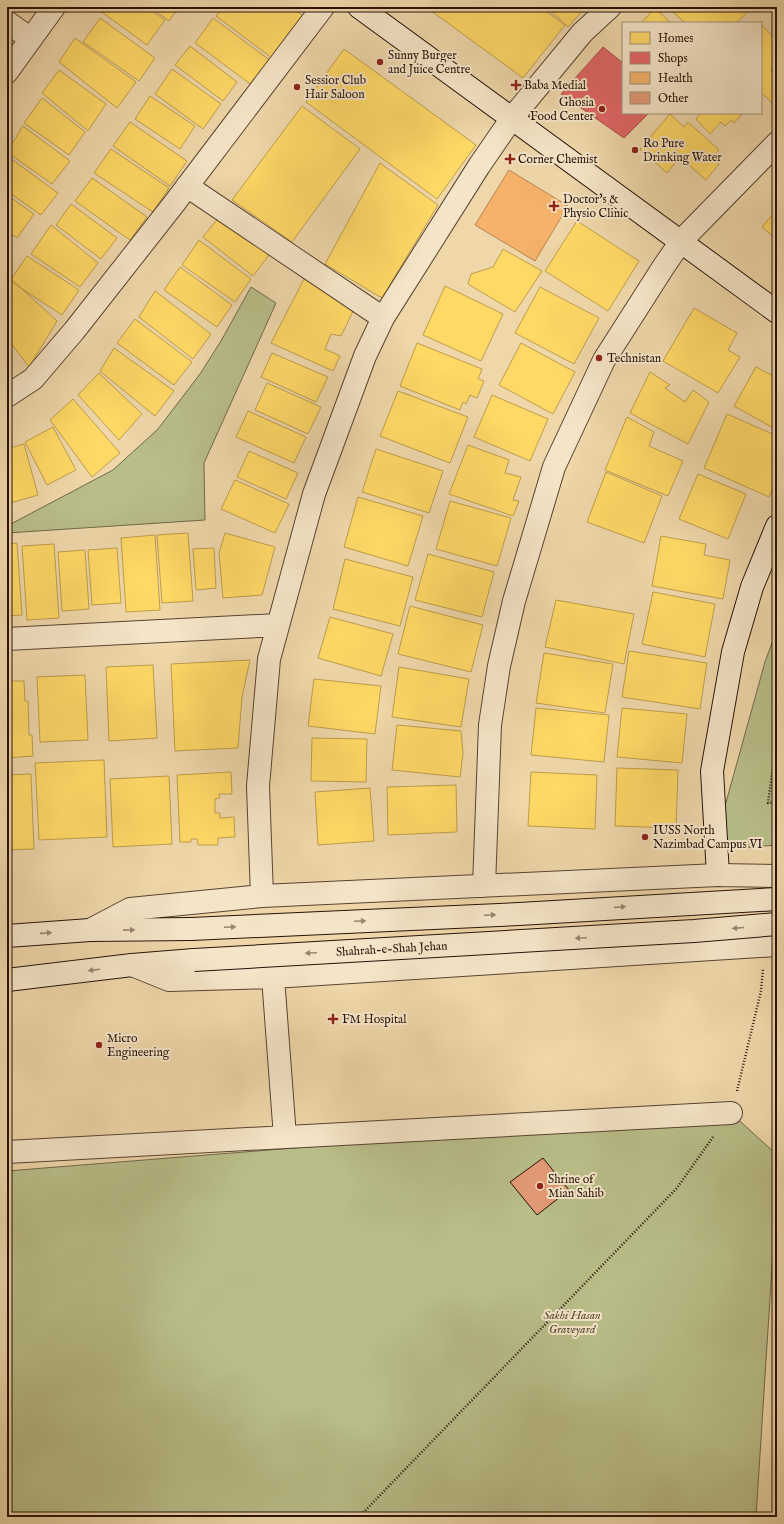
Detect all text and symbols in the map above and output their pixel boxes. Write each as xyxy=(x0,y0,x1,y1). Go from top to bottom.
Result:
legend xyxy=(622,22,762,114)
text: Homes xyxy=(658,31,694,46)
place label: Sunny Burger and Juice Centre xyxy=(388,48,471,78)
text: Shops xyxy=(658,51,688,67)
marker: Sunny Burger and Juice Centre xyxy=(375,57,385,67)
text: Health xyxy=(658,71,693,86)
place label: Sessior Club Hair Saloon xyxy=(305,73,366,102)
place label: Baba Medial xyxy=(524,78,587,93)
marker: Baba Medial xyxy=(511,80,521,90)
marker: Sessior Club Hair Saloon xyxy=(292,82,302,92)
text: Other xyxy=(658,91,689,106)
place label: Ghosia Food Center xyxy=(530,95,595,124)
marker: Ghosia Food Center xyxy=(597,104,607,114)
place label: Ro Pure Drinking Water xyxy=(643,136,722,165)
marker: Ro Pure Drinking Water xyxy=(630,145,640,155)
place label: Corner Chemist xyxy=(518,152,598,167)
marker: Corner Chemist xyxy=(505,154,515,164)
place label: Doctor's & Physio Clinic xyxy=(563,192,628,221)
marker: Doctor's & Physio Clinic xyxy=(548,200,560,212)
place label: Technistan xyxy=(607,351,662,366)
marker: Technistan xyxy=(594,353,604,363)
place label: IUSS North Nazimbad Campus VI xyxy=(653,823,762,853)
marker: IUSS North Nazimbad Campus VI xyxy=(640,832,650,842)
one-way arrow xyxy=(614,904,626,911)
one-way arrow xyxy=(484,912,497,918)
one-way arrow xyxy=(354,918,367,924)
one-way arrow xyxy=(224,924,237,930)
one-way arrow xyxy=(732,924,744,931)
one-way arrow xyxy=(123,927,136,933)
one-way arrow xyxy=(40,930,52,937)
one-way arrow xyxy=(575,935,587,942)
street label: Shahrah-e-Shah Jehan xyxy=(336,938,448,960)
one-way arrow xyxy=(305,950,317,957)
one-way arrow xyxy=(87,966,100,973)
place label: FM Hospital xyxy=(342,1012,407,1028)
marker: FM Hospital xyxy=(327,1013,339,1025)
place label: Micro Engineering xyxy=(107,1031,170,1060)
marker: Micro Engineering xyxy=(94,1040,104,1050)
place label: Shrine of Mian Sahib xyxy=(548,1172,604,1201)
marker: Shrine of Mian Sahib xyxy=(535,1181,545,1191)
park label: Sakhi Hasan Graveyard xyxy=(543,1308,601,1337)

